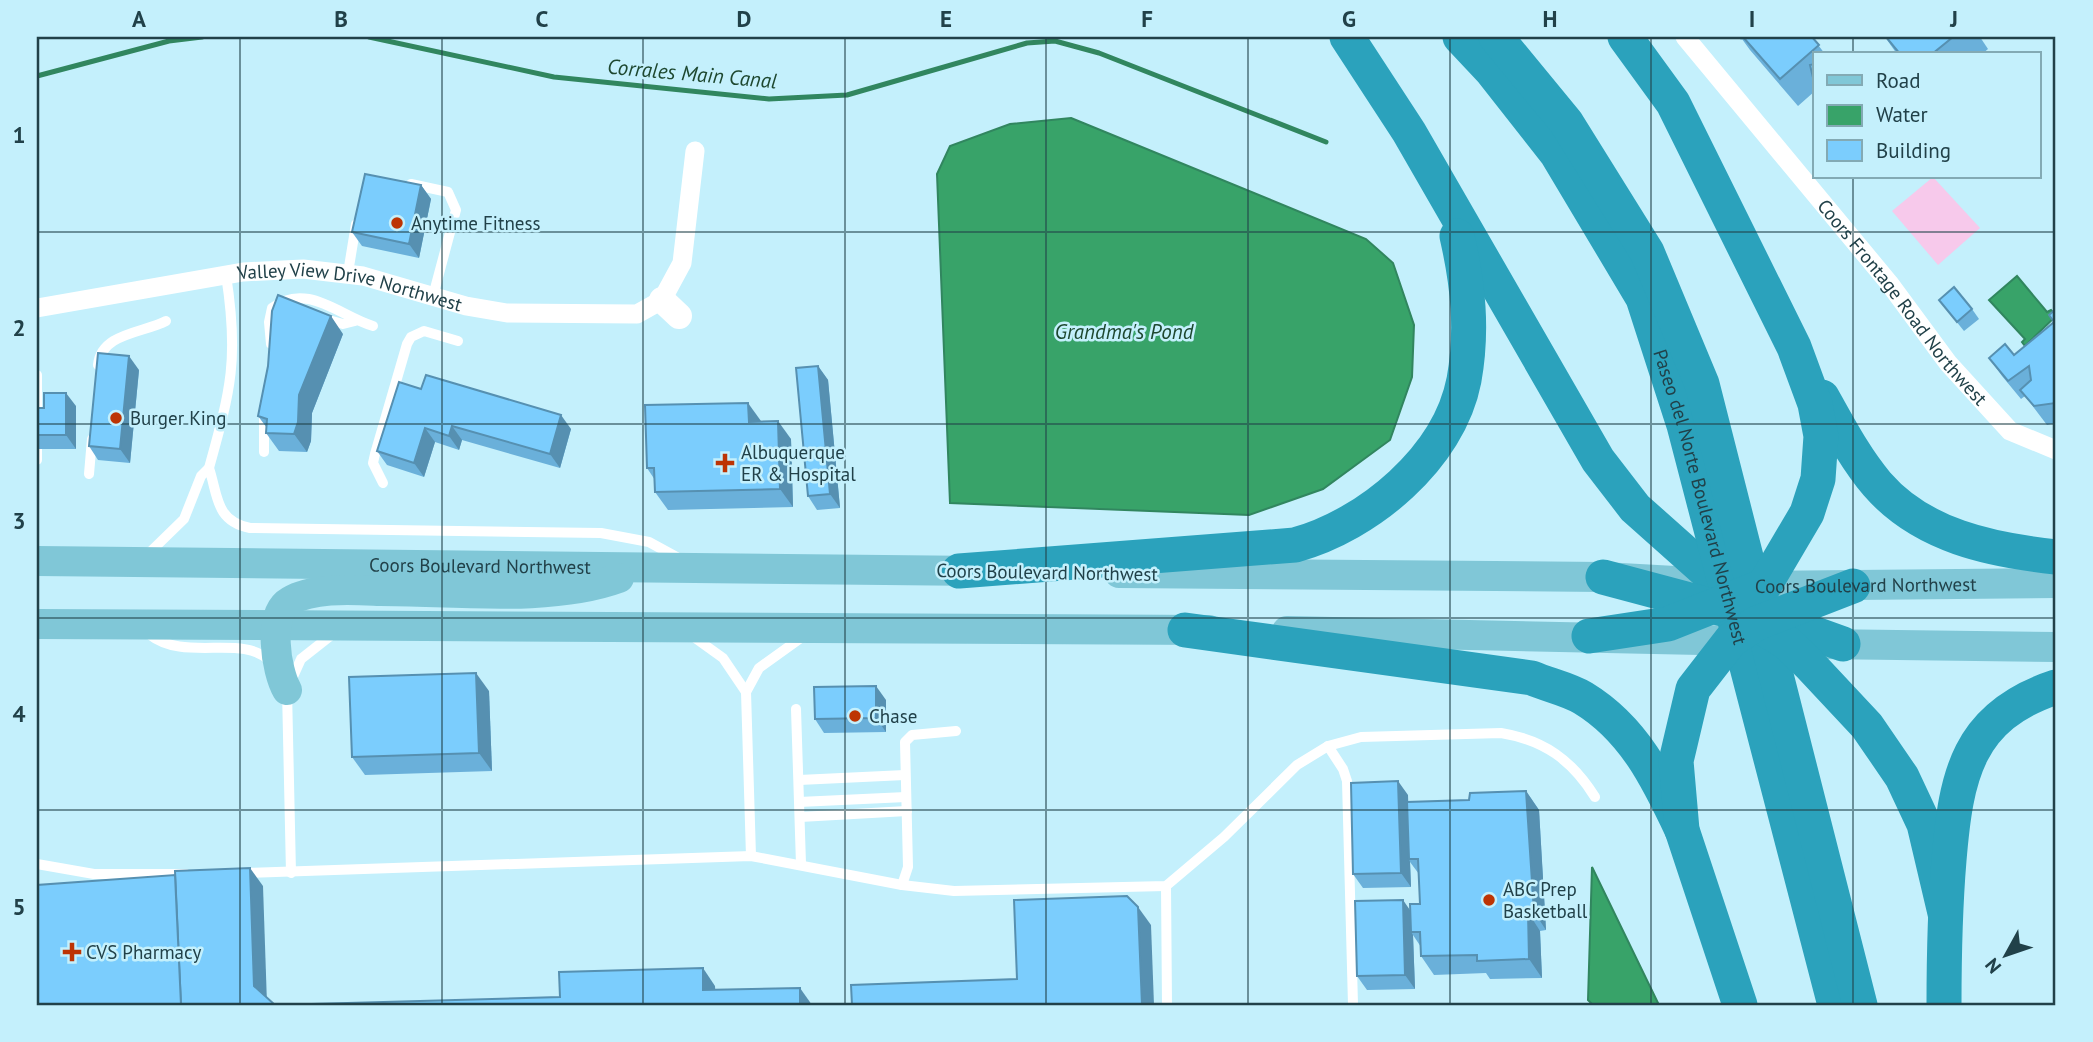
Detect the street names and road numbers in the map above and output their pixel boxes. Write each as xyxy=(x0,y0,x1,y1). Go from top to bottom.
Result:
street label: Coors Frontage Road Northwest xyxy=(1812,194,1993,411)
street label: Valley View Drive Northwest xyxy=(235,257,466,316)
street label: Paseo del Norte Boulevard Northwest xyxy=(1648,346,1753,648)
street label: Coors Boulevard Northwest xyxy=(369,553,591,579)
street label: Coors Boulevard Northwest xyxy=(936,558,1158,586)
street label: Coors Boulevard Northwest xyxy=(1754,572,1977,598)

